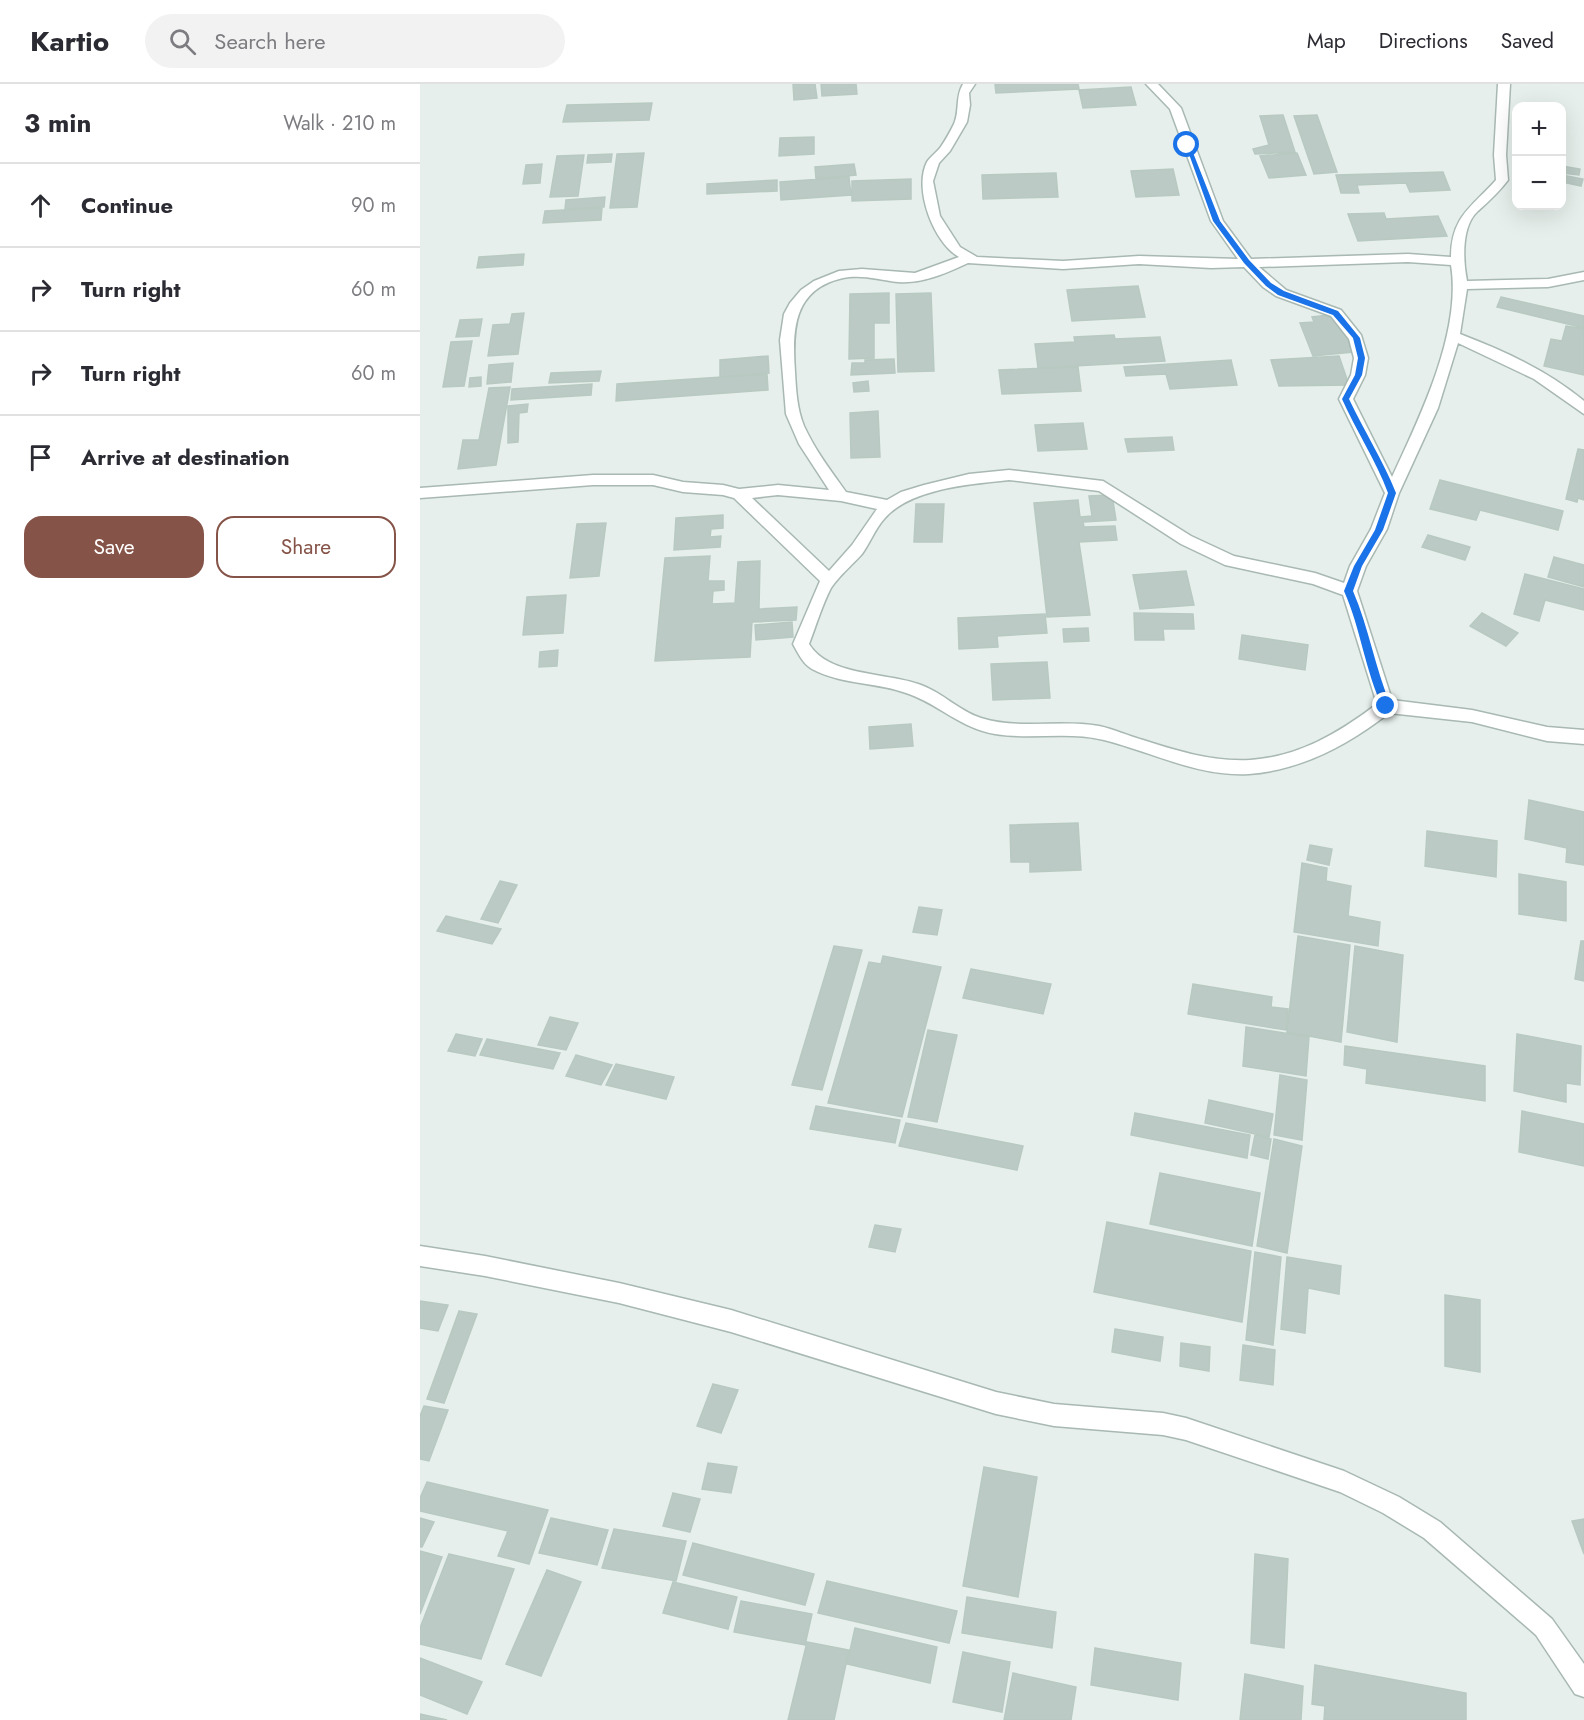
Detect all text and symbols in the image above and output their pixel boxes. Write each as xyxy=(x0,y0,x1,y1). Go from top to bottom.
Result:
search box xyxy=(145,14,565,68)
text: Kartio xyxy=(30,21,109,62)
icon: search xyxy=(166,25,199,58)
text: Search here xyxy=(214,25,326,57)
text: Map xyxy=(1307,26,1346,56)
text: Directions xyxy=(1379,26,1468,56)
text: Saved xyxy=(1501,26,1554,56)
map controls xyxy=(1512,102,1566,210)
button: + xyxy=(1512,102,1566,156)
text: 3 min xyxy=(24,104,91,142)
text: Walk · 210 m xyxy=(283,109,396,138)
route start xyxy=(1173,131,1199,157)
button: − xyxy=(1512,156,1566,210)
icon: ahead xyxy=(24,189,57,222)
text: Continue xyxy=(81,189,173,221)
text: 90 m xyxy=(351,191,396,220)
icon: right xyxy=(24,273,57,306)
text: Turn right xyxy=(81,273,181,305)
text: 60 m xyxy=(351,275,396,304)
icon: right xyxy=(24,357,57,390)
text: Turn right xyxy=(81,357,181,389)
text: 60 m xyxy=(351,359,396,388)
icon: arrive xyxy=(24,441,57,474)
text: Arrive at destination xyxy=(81,441,290,473)
button: Save xyxy=(24,516,204,578)
button: Share xyxy=(216,516,396,578)
route end xyxy=(1372,692,1398,718)

